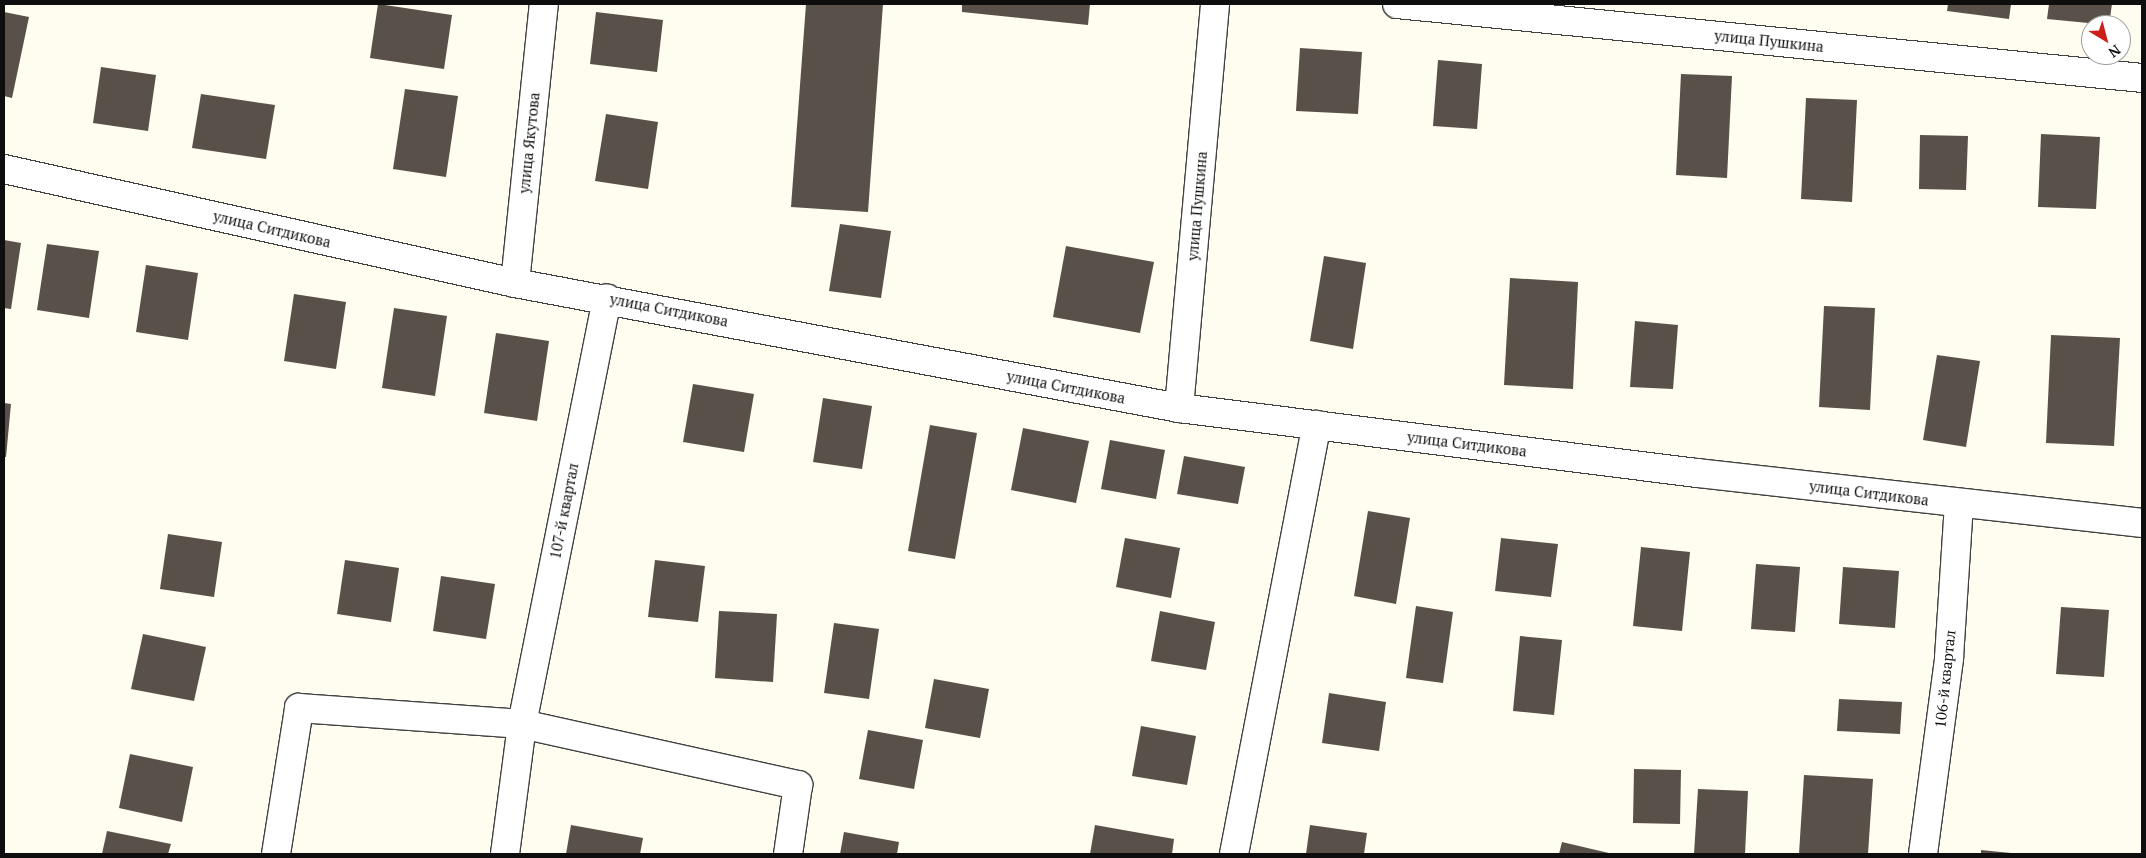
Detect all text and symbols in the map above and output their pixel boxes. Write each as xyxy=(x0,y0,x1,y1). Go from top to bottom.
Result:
north arrow xyxy=(2081,15,2131,65)
street label: улица Пушкина xyxy=(1713,26,1825,56)
text: N xyxy=(2105,41,2125,62)
street label: улица Якутова xyxy=(515,92,543,194)
street label: улица Пушкина xyxy=(1183,150,1211,262)
street label: улица Ситдикова xyxy=(211,207,333,251)
street label: улица Ситдикова xyxy=(608,290,730,330)
street label: улица Ситдикова xyxy=(1005,367,1127,407)
street label: улица Ситдикова xyxy=(1406,428,1528,460)
street label: 107-й квартал xyxy=(546,461,582,561)
street label: улица Ситдикова xyxy=(1808,477,1930,509)
street label: 106-й квартал xyxy=(1931,629,1959,729)

